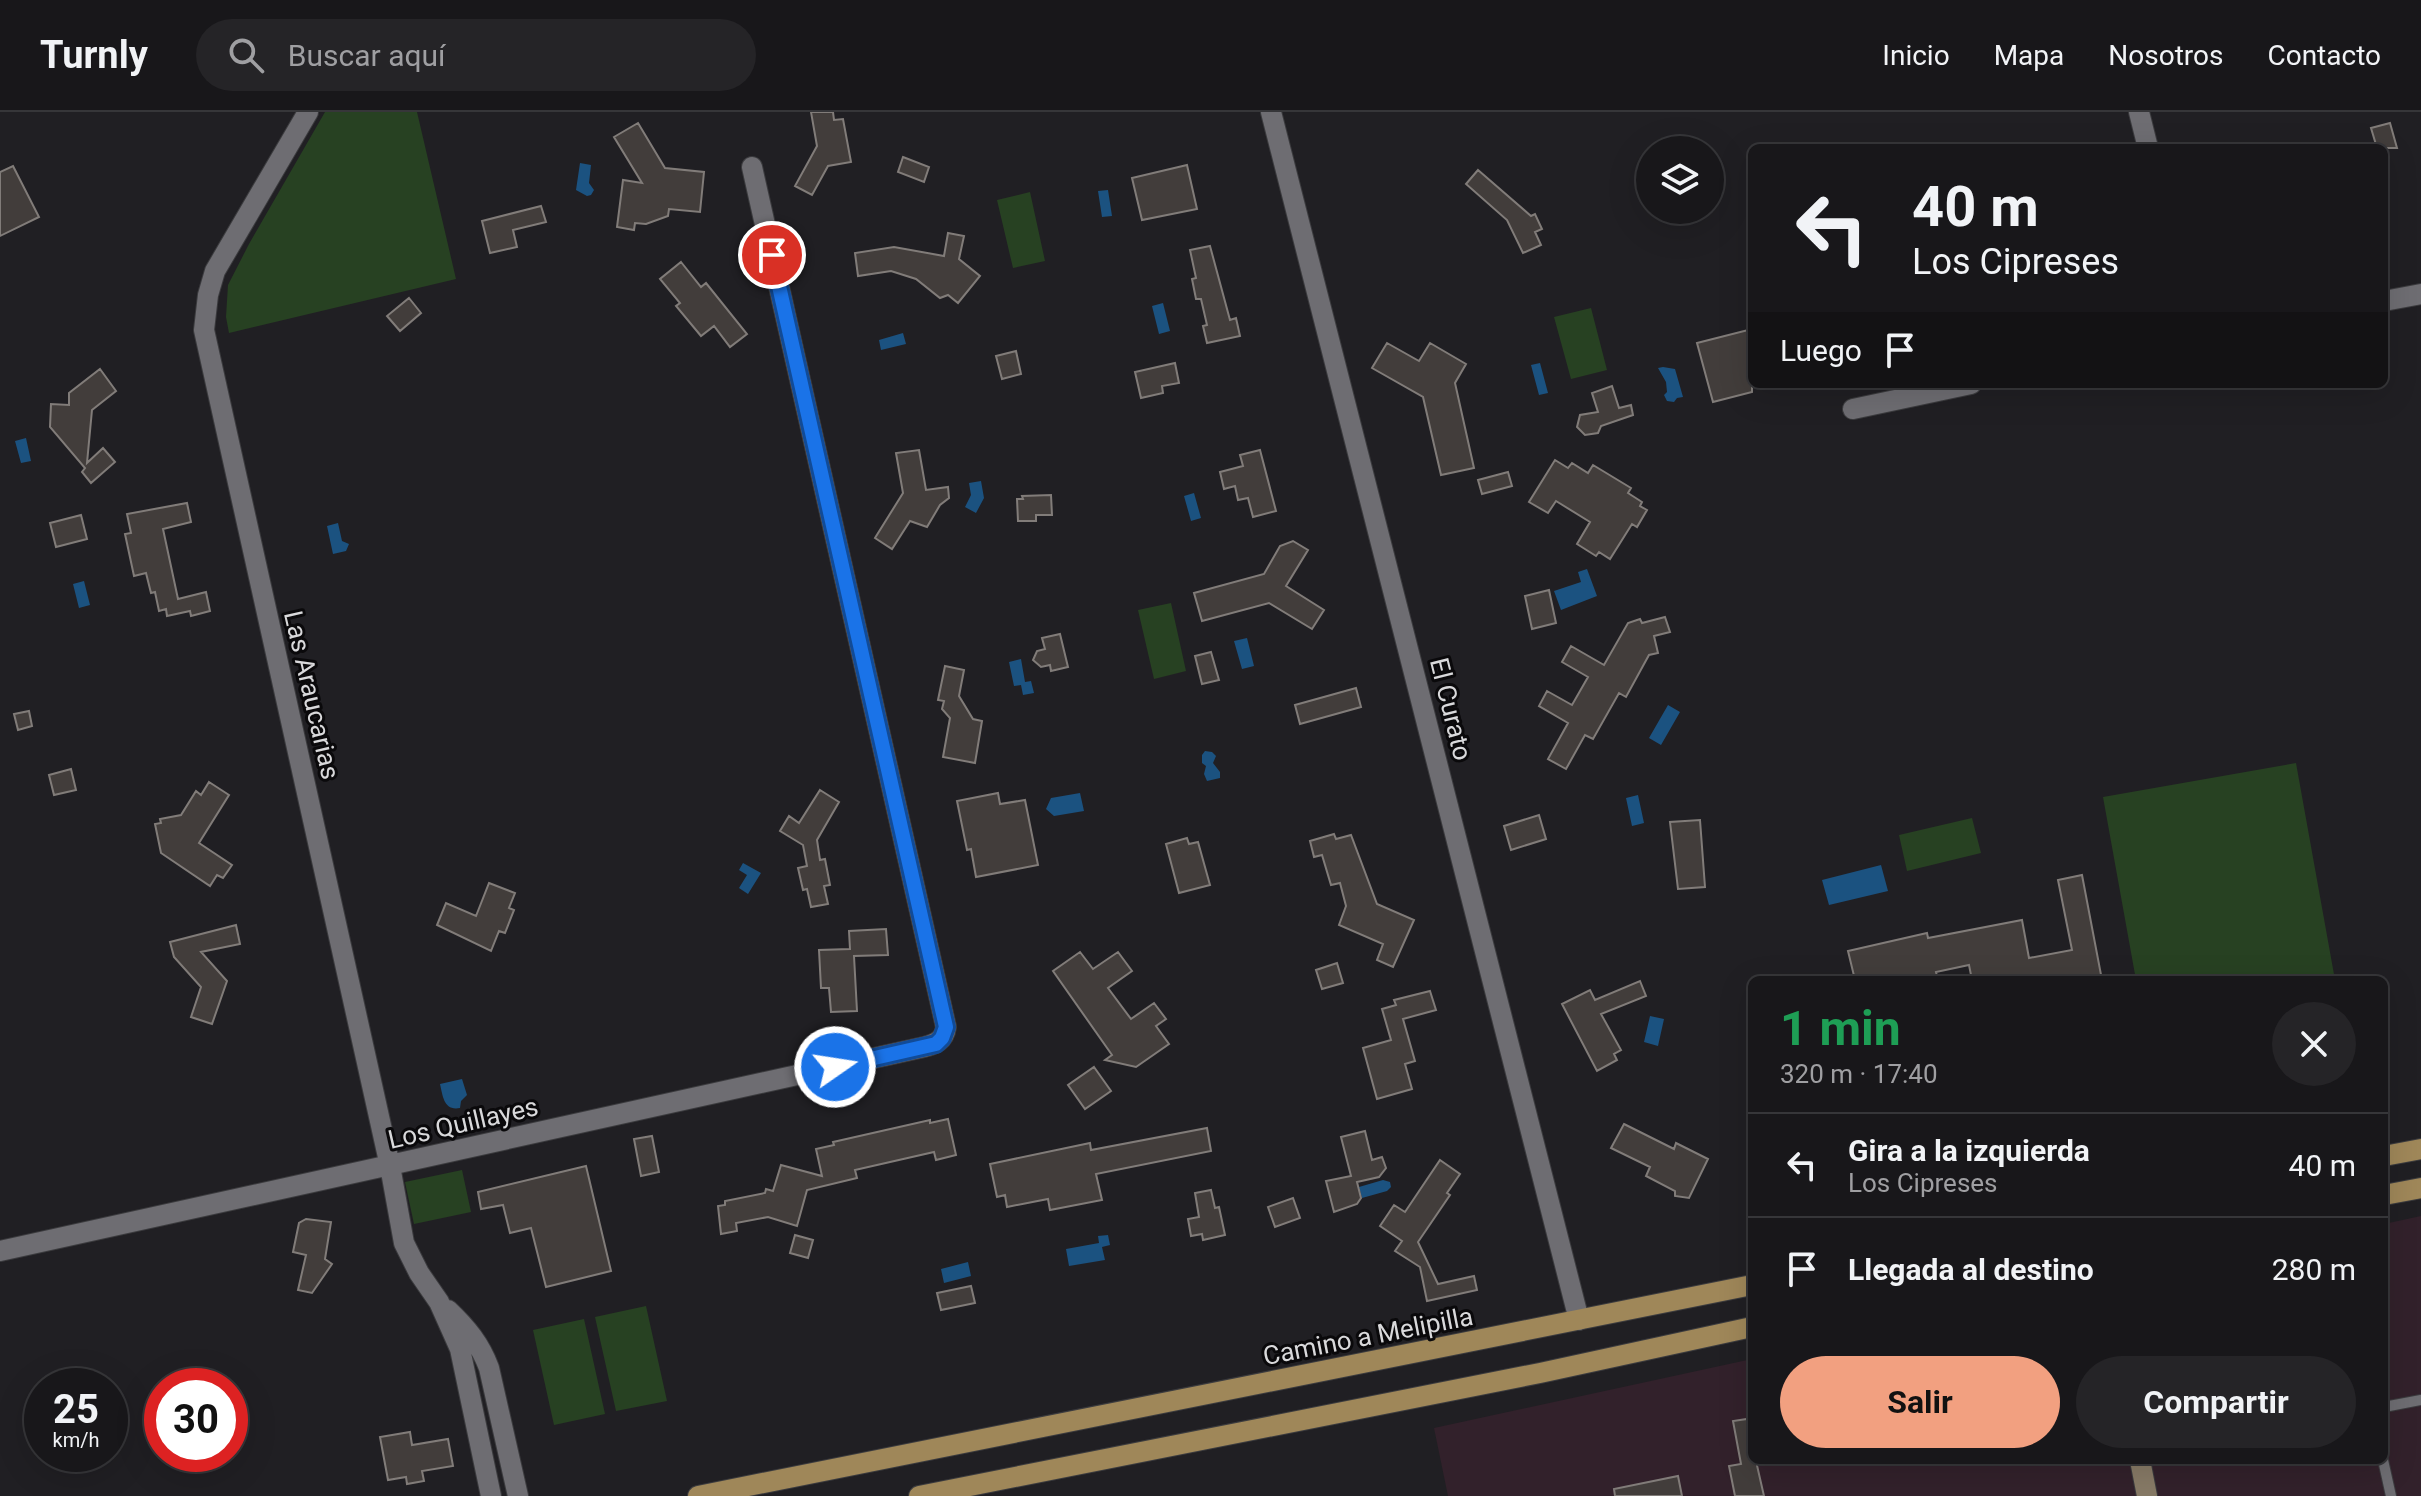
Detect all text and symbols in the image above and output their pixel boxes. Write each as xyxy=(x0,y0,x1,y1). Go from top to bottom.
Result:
search box xyxy=(196,19,756,91)
text: Turnly xyxy=(40,33,148,77)
icon: search xyxy=(224,33,268,77)
text: Buscar aquí xyxy=(288,38,446,73)
text: Inicio xyxy=(1882,39,1950,72)
text: Mapa xyxy=(1994,39,2064,72)
text: Nosotros xyxy=(2108,39,2223,72)
text: Contacto xyxy=(2267,39,2381,72)
map controls xyxy=(1636,136,1724,224)
button: layers xyxy=(1636,136,1724,224)
text: 40 m xyxy=(1912,174,2039,240)
icon: left xyxy=(1780,176,1884,280)
pin xyxy=(738,221,806,289)
icon: arrive xyxy=(750,233,794,277)
text: Los Cipreses xyxy=(1912,241,2119,283)
icon: arrive xyxy=(1878,328,1922,372)
text: Luego xyxy=(1780,333,1862,368)
street label: Las Araucarias xyxy=(278,608,346,782)
street label: El Curato xyxy=(1424,655,1478,763)
text: 1 min xyxy=(1780,1000,1901,1057)
button: close xyxy=(2272,1002,2356,1086)
position arrow xyxy=(793,1025,877,1109)
text: 320 m · 17:40 xyxy=(1780,1059,1938,1089)
street label: Los Quillayes xyxy=(385,1091,541,1155)
text: Gira a la izquierda xyxy=(1848,1133,2090,1168)
icon: left xyxy=(1780,1143,1824,1187)
text: 40 m xyxy=(2289,1148,2356,1183)
text: Los Cipreses xyxy=(1848,1168,1998,1198)
icon: arrive xyxy=(1780,1247,1824,1291)
text: Llegada al destino xyxy=(1848,1252,2094,1287)
text: 280 m xyxy=(2272,1252,2356,1287)
street label: Camino a Melipilla xyxy=(1260,1301,1476,1371)
button: Salir xyxy=(1780,1356,2060,1448)
button: Compartir xyxy=(2076,1356,2356,1448)
speed limit sign: 30 xyxy=(144,1368,248,1472)
text: 25 xyxy=(53,1386,99,1433)
text: km/h xyxy=(53,1428,99,1452)

